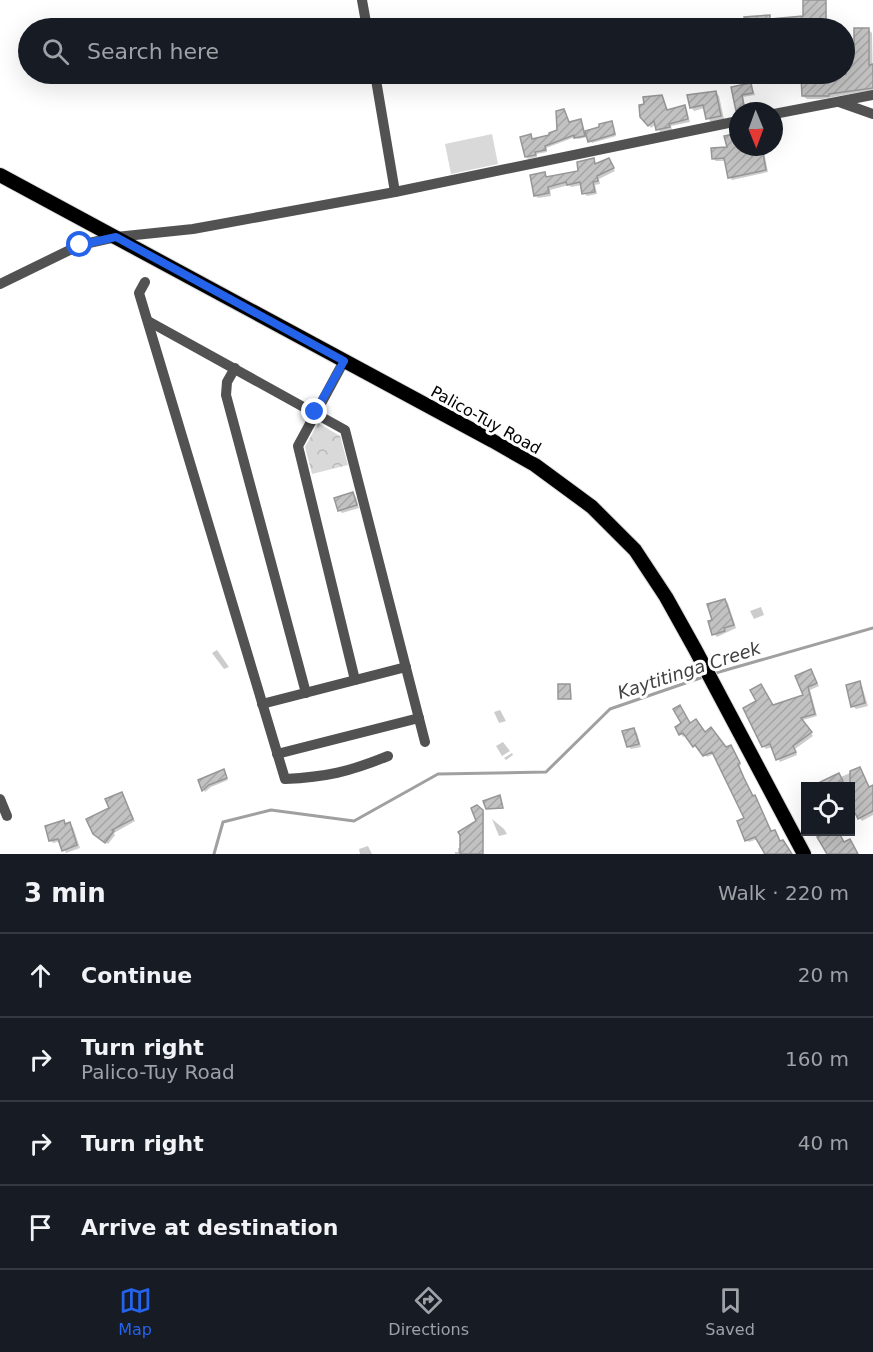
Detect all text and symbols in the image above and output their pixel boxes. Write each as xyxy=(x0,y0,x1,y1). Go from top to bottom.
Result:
search box xyxy=(18,18,855,84)
icon: search xyxy=(39,35,72,68)
text: Search here xyxy=(87,39,219,64)
north arrow xyxy=(729,102,783,156)
route start xyxy=(66,231,92,257)
street label: Palico-Tuy Road xyxy=(428,382,544,458)
route end xyxy=(301,398,327,424)
water label: Kaytitinga Creek xyxy=(615,636,765,703)
map controls xyxy=(801,782,855,836)
button: locate xyxy=(801,782,855,836)
text: 3 min xyxy=(24,878,106,908)
text: Walk · 220 m xyxy=(718,881,849,905)
icon: ahead xyxy=(24,959,57,992)
text: Continue xyxy=(81,963,192,988)
text: 20 m xyxy=(798,963,849,987)
text: Turn right xyxy=(81,1035,204,1060)
icon: right xyxy=(24,1043,57,1076)
text: 160 m xyxy=(785,1047,849,1071)
text: Palico-Tuy Road xyxy=(81,1060,235,1084)
icon: right xyxy=(24,1127,57,1160)
text: Turn right xyxy=(81,1131,204,1156)
text: 40 m xyxy=(798,1131,849,1155)
icon: arrive xyxy=(24,1211,57,1244)
text: Arrive at destination xyxy=(81,1215,338,1240)
tab: Map xyxy=(118,1284,152,1339)
tab: Directions xyxy=(388,1284,469,1339)
tab: Saved xyxy=(705,1284,755,1339)

